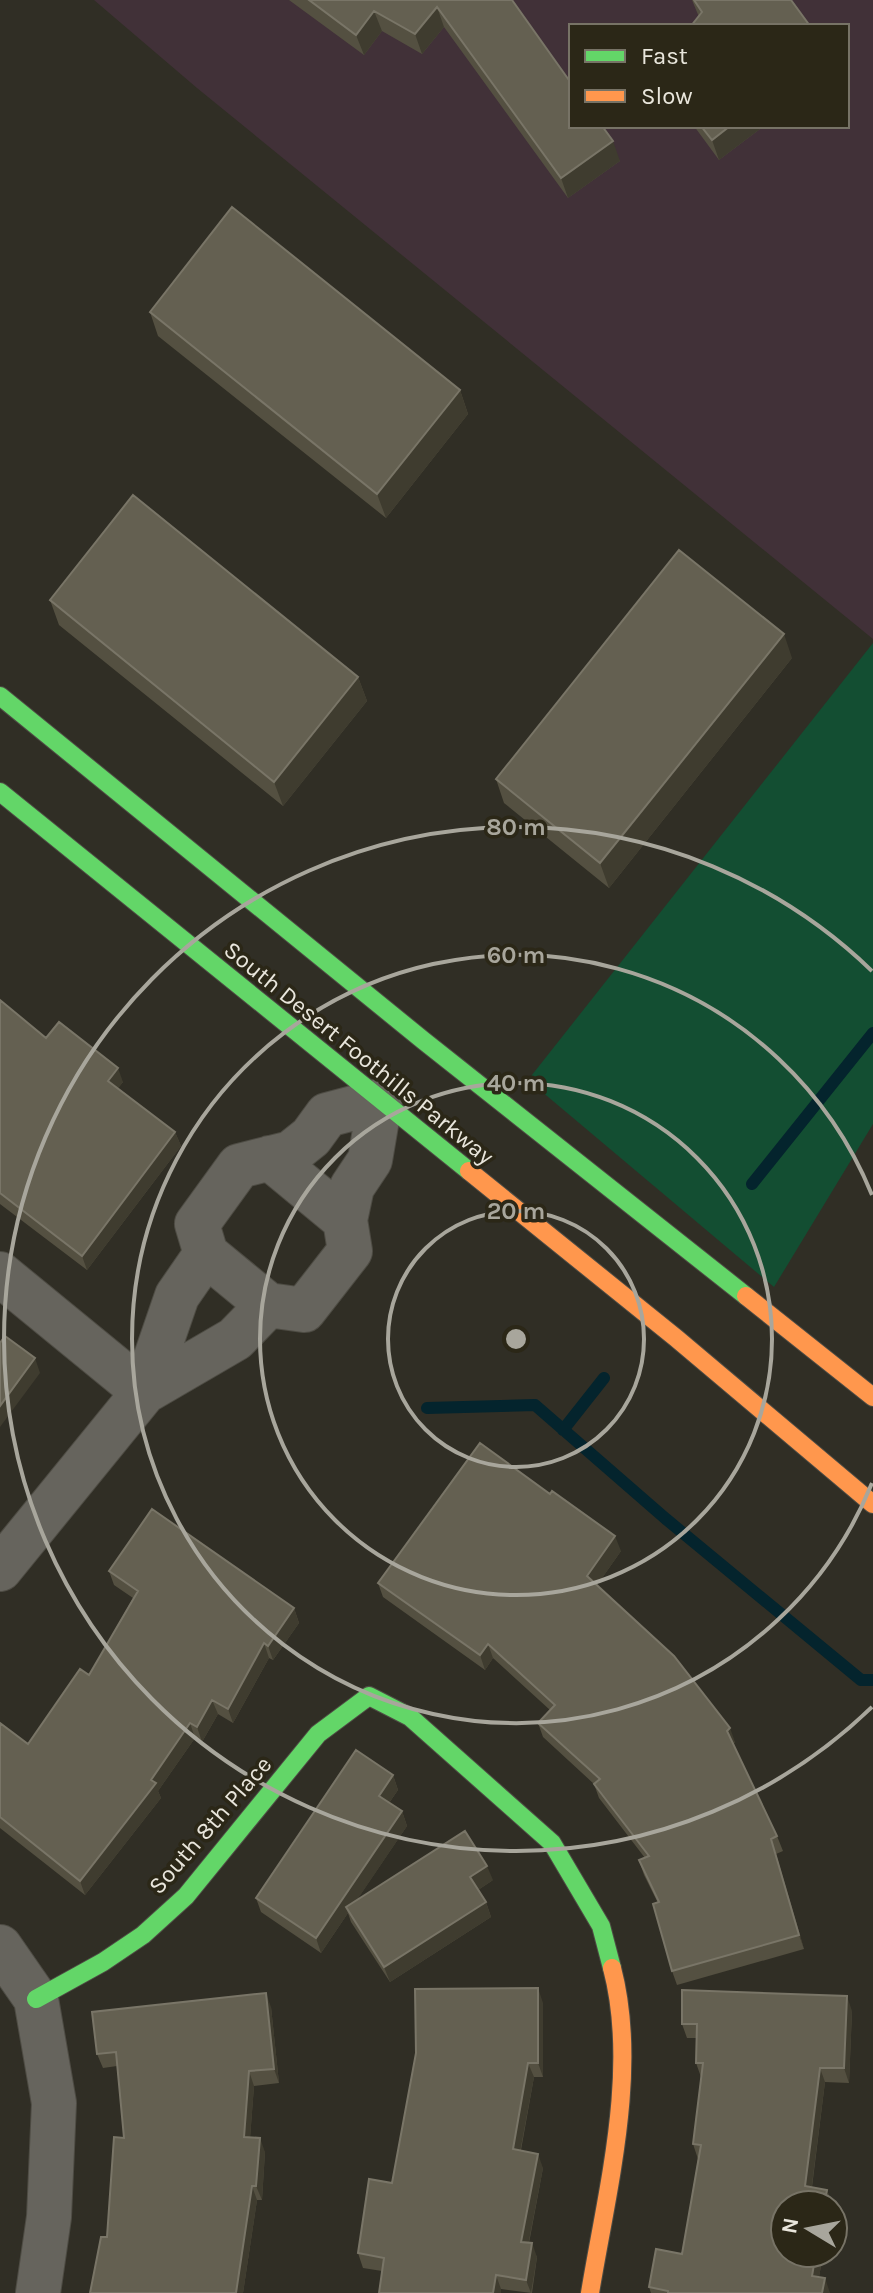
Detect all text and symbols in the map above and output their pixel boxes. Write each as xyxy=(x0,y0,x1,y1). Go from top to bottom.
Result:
legend xyxy=(569,24,849,128)
text: Fast xyxy=(641,42,688,70)
text: Slow xyxy=(641,82,693,110)
text: 80 m xyxy=(486,813,546,841)
street label: South Desert Foothills Parkway xyxy=(219,935,499,1171)
text: 60 m xyxy=(487,941,545,969)
text: 40 m xyxy=(487,1069,545,1097)
text: 20 m xyxy=(487,1197,545,1225)
centre of rings xyxy=(502,1325,530,1353)
street label: South 8th Place xyxy=(143,1750,277,1900)
north arrow xyxy=(769,2189,849,2269)
text: N xyxy=(776,2216,804,2236)

